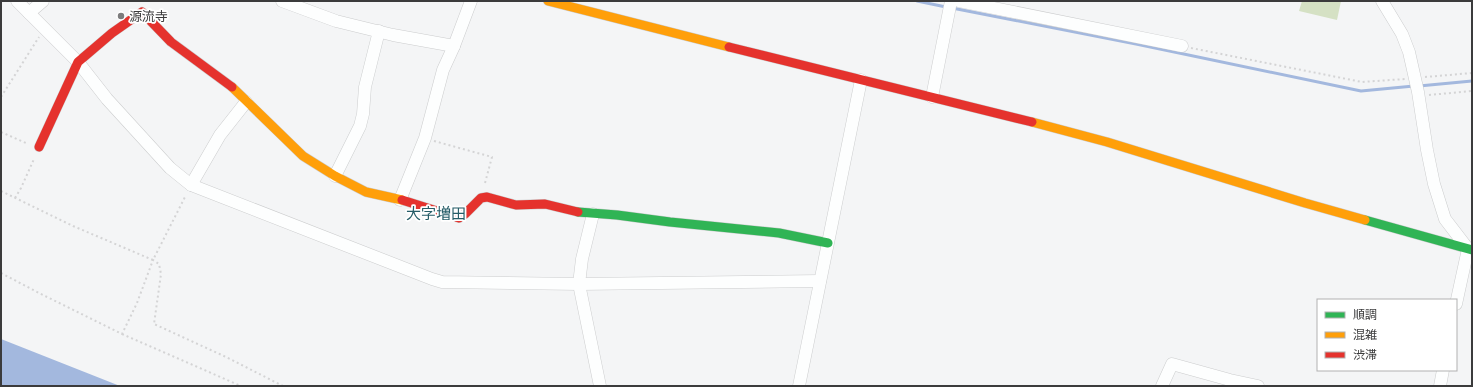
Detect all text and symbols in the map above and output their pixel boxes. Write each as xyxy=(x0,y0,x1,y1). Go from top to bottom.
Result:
place label: 源流寺 xyxy=(129,9,168,24)
marker: 源流寺 xyxy=(116,11,126,21)
district label: 大字増田 xyxy=(406,205,466,223)
legend xyxy=(1317,299,1457,371)
text: 順調 xyxy=(1353,308,1377,322)
text: 混雑 xyxy=(1353,328,1377,342)
text: 渋滞 xyxy=(1353,348,1377,362)

